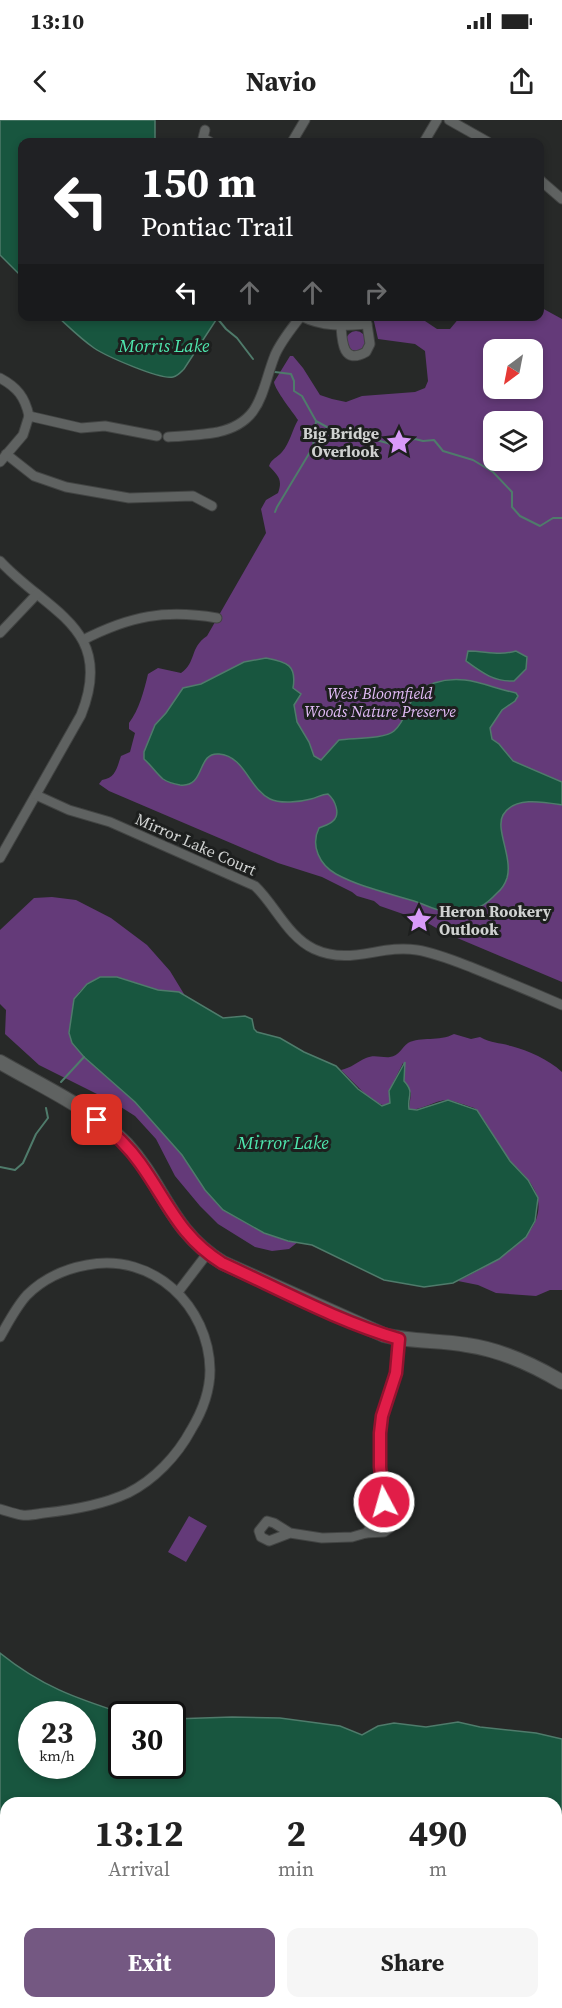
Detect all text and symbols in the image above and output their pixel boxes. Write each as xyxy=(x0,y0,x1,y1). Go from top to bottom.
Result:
text: 13:10 xyxy=(30,6,84,36)
text: Navio xyxy=(246,63,316,100)
icon: back xyxy=(24,65,57,98)
icon: share xyxy=(505,65,538,98)
text: 150 m xyxy=(141,153,256,211)
icon: left xyxy=(42,162,120,240)
text: Pontiac Trail xyxy=(141,208,293,245)
icon: left xyxy=(170,276,203,309)
icon: ahead xyxy=(233,276,266,309)
icon: ahead xyxy=(296,276,329,309)
icon: right xyxy=(359,276,392,309)
water label: Morris Lake xyxy=(118,333,210,358)
north arrow xyxy=(483,339,543,399)
map controls xyxy=(483,339,543,471)
button: layers xyxy=(483,411,543,471)
place label: Big Bridge Overlook xyxy=(302,422,379,462)
place icon: Big Bridge Overlook xyxy=(384,427,414,457)
park label: West Bloomfield Woods Nature Preserve xyxy=(304,682,456,722)
street label: Mirror Lake Court xyxy=(132,807,261,881)
place label: Heron Rookery Outlook xyxy=(439,900,552,940)
place icon: Heron Rookery Outlook xyxy=(404,905,434,935)
pin xyxy=(71,1094,122,1145)
icon: arrive xyxy=(80,1103,113,1136)
water label: Mirror Lake xyxy=(236,1130,329,1155)
position arrow xyxy=(352,1470,416,1534)
speed limit sign: 30 xyxy=(108,1701,186,1779)
text: 23 xyxy=(41,1712,73,1753)
text: km/h xyxy=(39,1745,75,1766)
text: 13:12 xyxy=(95,1809,183,1858)
text: 2 xyxy=(286,1809,306,1858)
text: 490 xyxy=(409,1809,467,1858)
text: Arrival xyxy=(108,1855,170,1883)
text: min xyxy=(278,1855,314,1883)
text: m xyxy=(429,1855,447,1883)
button: Exit xyxy=(24,1928,275,1997)
button: Share xyxy=(287,1928,538,1997)

